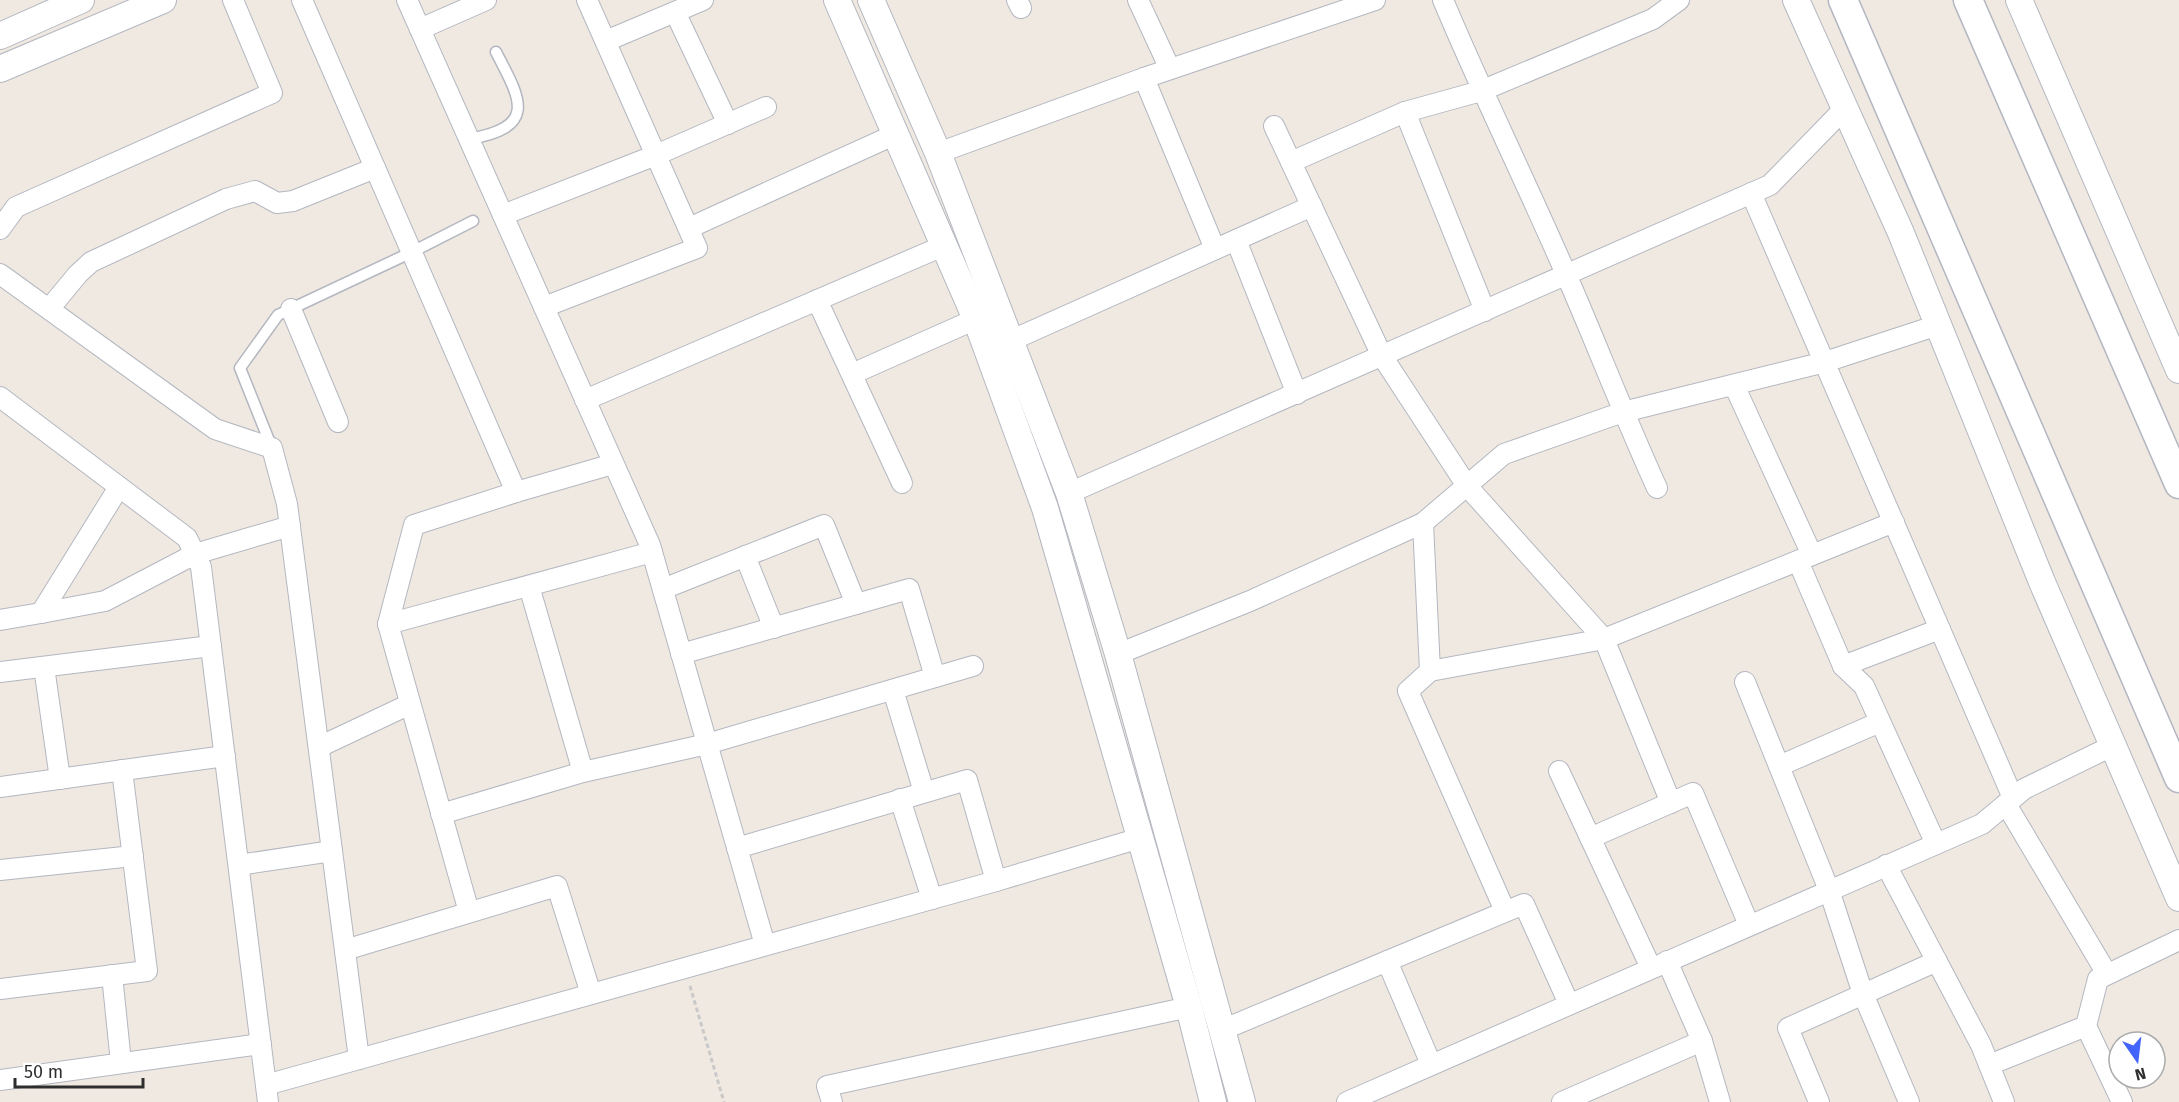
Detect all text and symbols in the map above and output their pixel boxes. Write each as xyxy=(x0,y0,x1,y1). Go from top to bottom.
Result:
north arrow xyxy=(2107,1030,2167,1090)
scale bar xyxy=(15,1051,142,1089)
text: 50 m xyxy=(24,1061,63,1083)
text: N xyxy=(2133,1064,2148,1085)

